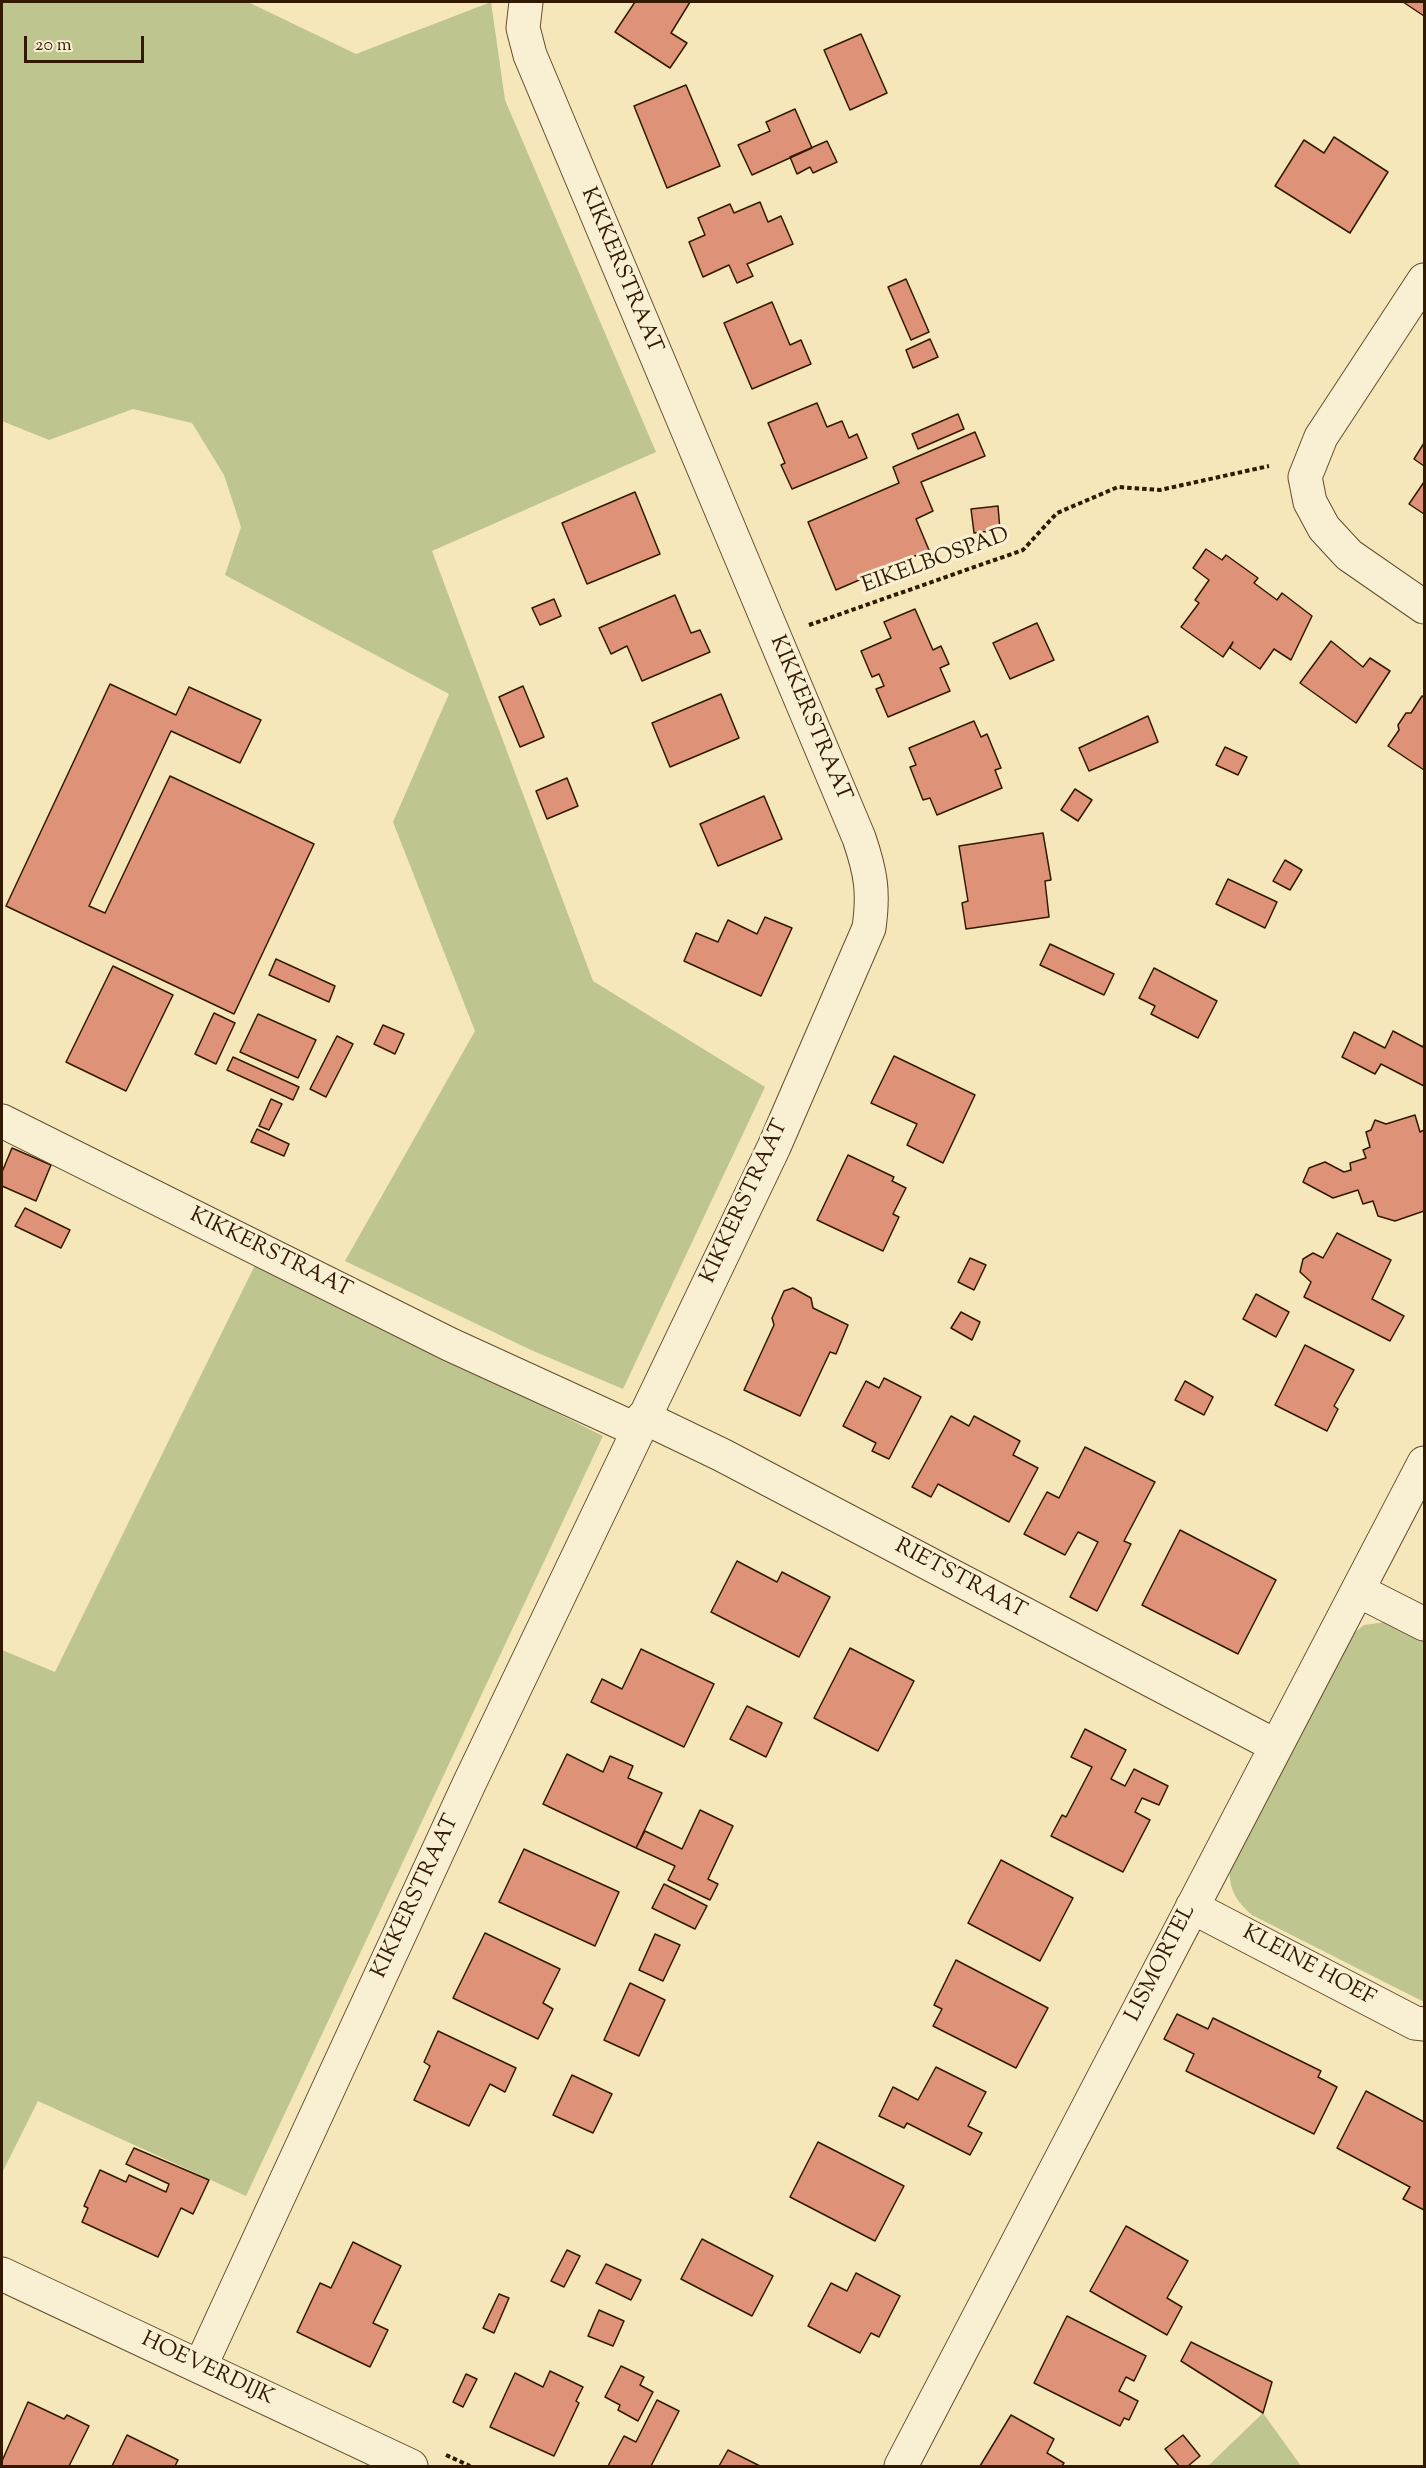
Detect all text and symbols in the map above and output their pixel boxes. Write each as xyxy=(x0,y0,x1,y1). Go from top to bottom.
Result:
scale bar xyxy=(27,24,147,62)
text: 20 m xyxy=(35,33,72,59)
street label: KIKKERSTRAAT xyxy=(573,184,667,358)
street label: EIKELBOSPAD xyxy=(859,523,1013,601)
street label: KIKKERSTRAAT xyxy=(762,632,856,806)
street label: KIKKERSTRAAT xyxy=(697,1116,795,1288)
street label: KIKKERSTRAAT xyxy=(184,1203,356,1305)
street label: RIETSTRAAT xyxy=(890,1534,1030,1626)
street label: KIKKERSTRAAT xyxy=(368,1811,466,1983)
street label: LISMORTEL xyxy=(1121,1901,1203,2027)
street label: KLEINE HOEF xyxy=(1237,1921,1379,2013)
street label: HOEVERDIJK xyxy=(137,2328,277,2412)

